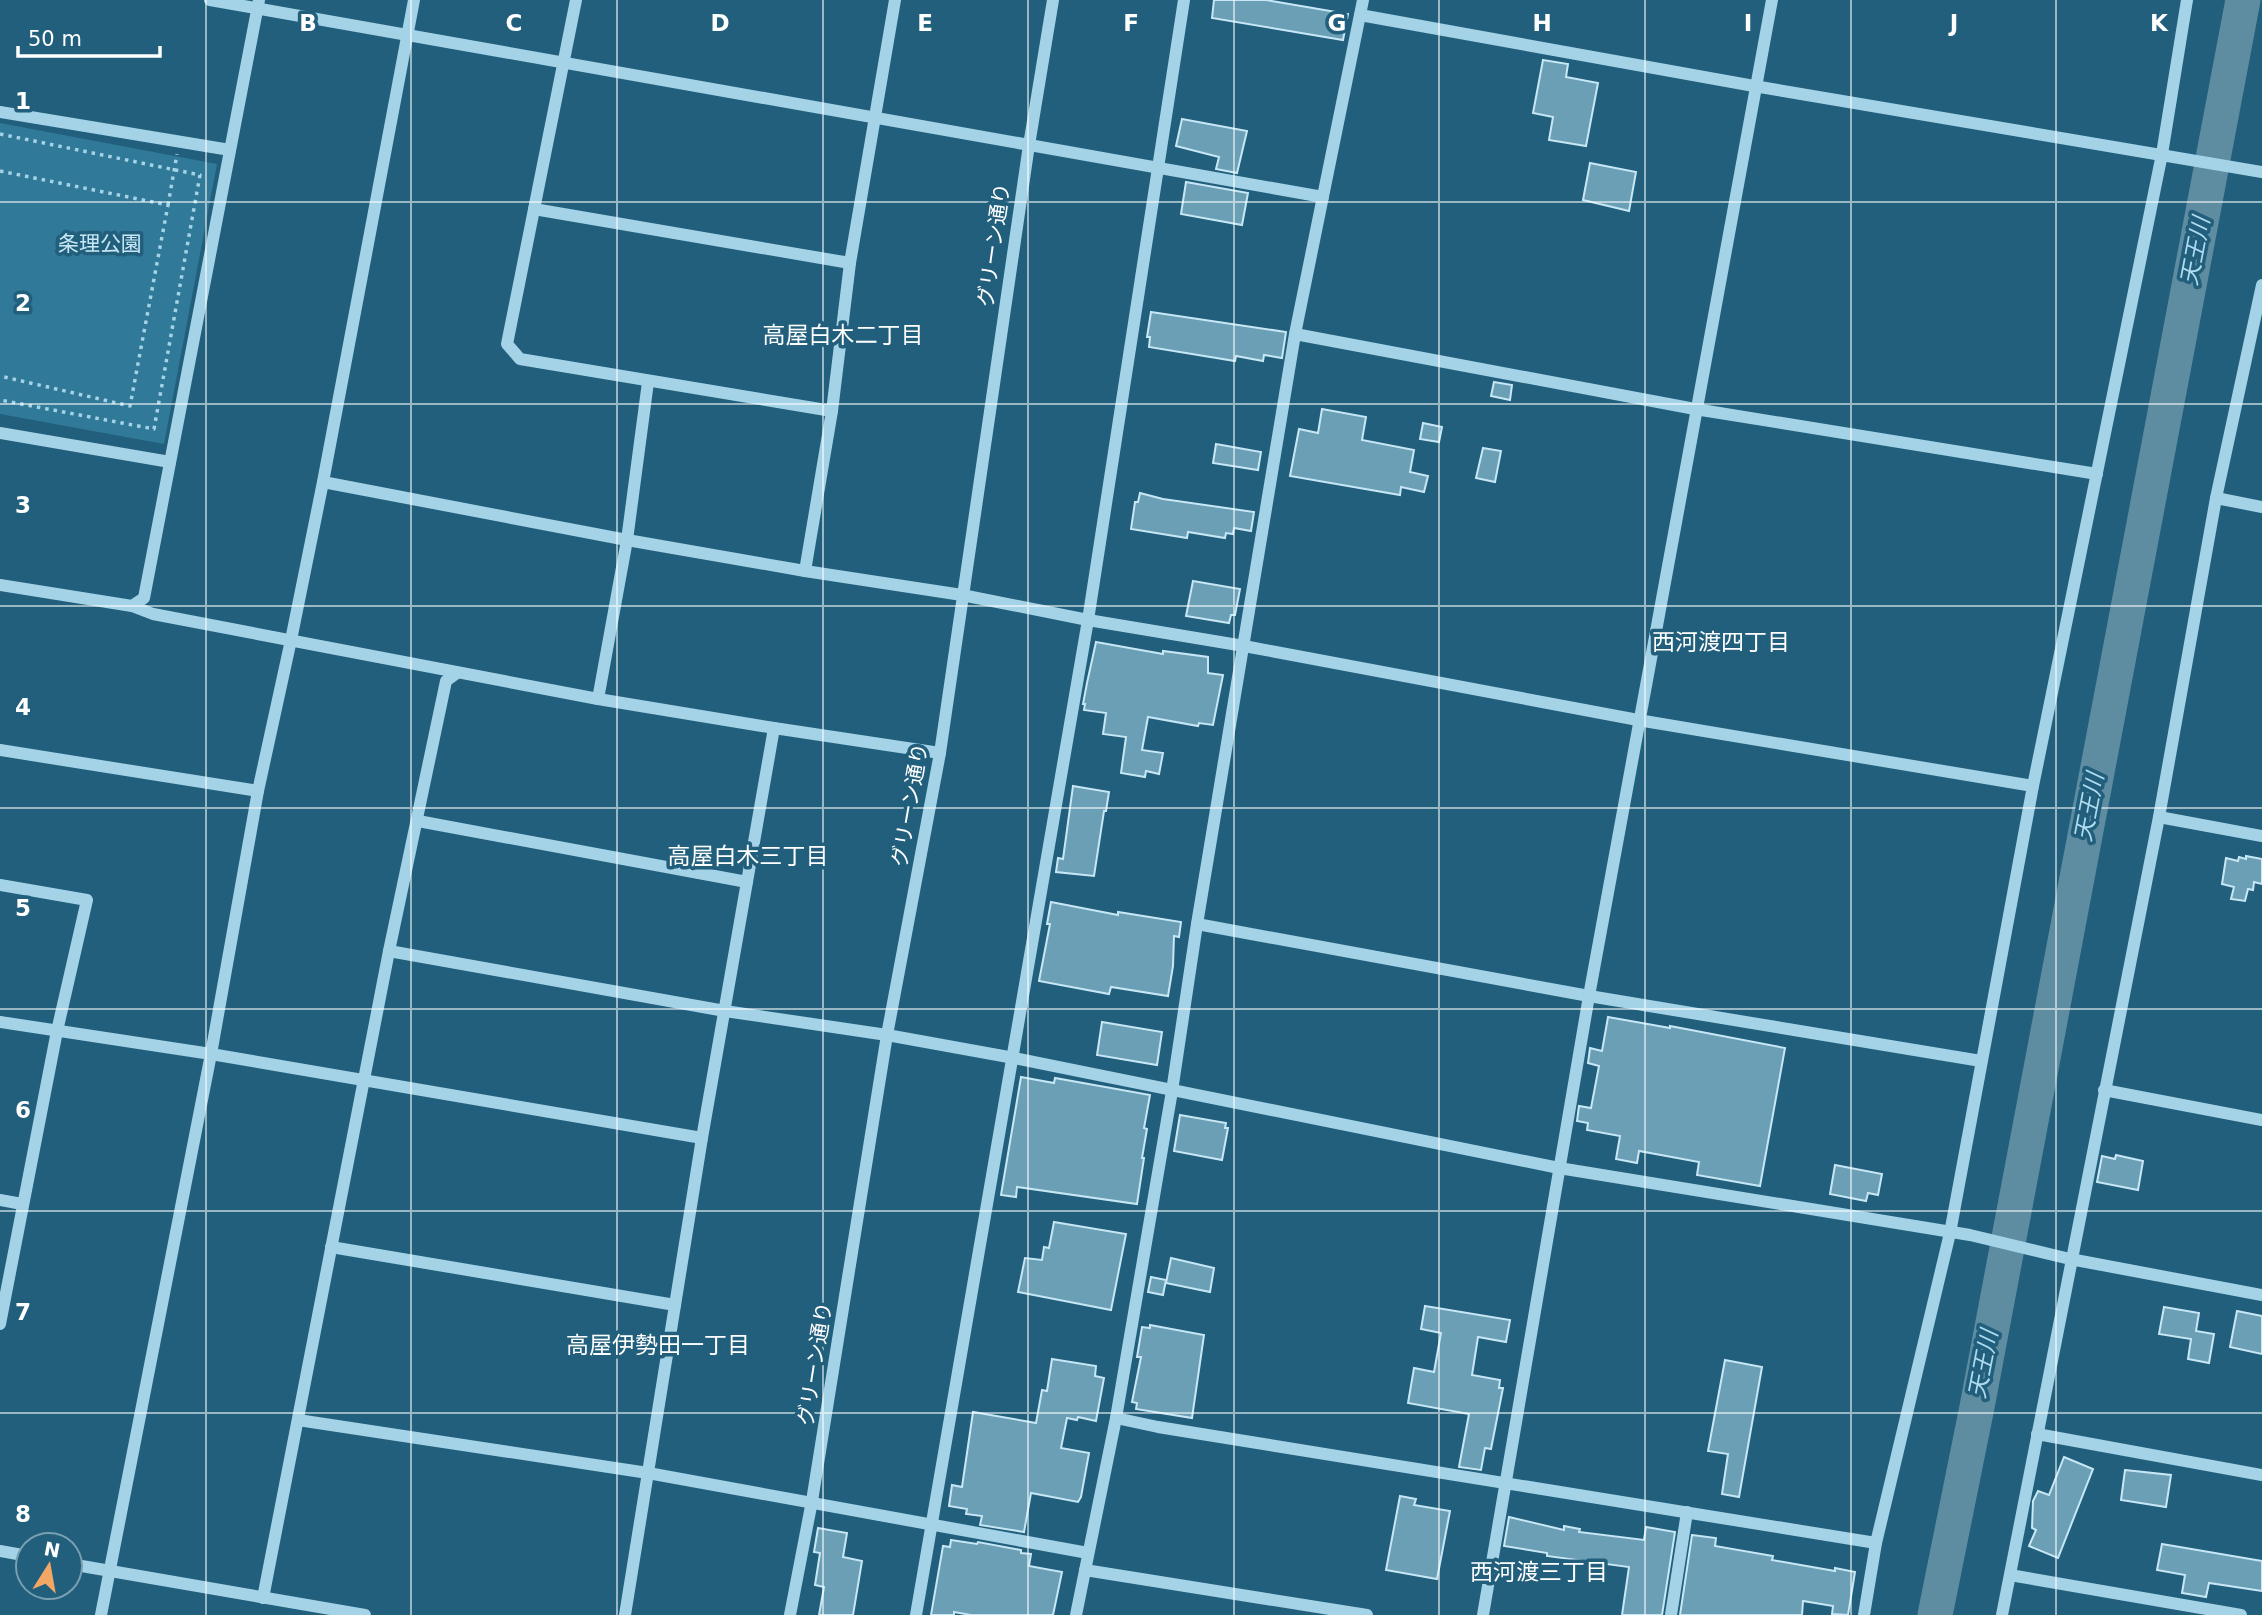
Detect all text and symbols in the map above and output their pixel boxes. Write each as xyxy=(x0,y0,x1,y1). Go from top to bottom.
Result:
text: B xyxy=(299,10,317,36)
text: C xyxy=(506,10,522,36)
text: D xyxy=(710,10,730,36)
text: E xyxy=(917,10,933,36)
text: F xyxy=(1123,10,1139,36)
text: G xyxy=(1328,10,1346,36)
text: H xyxy=(1532,10,1552,36)
text: I xyxy=(1744,10,1752,36)
text: J xyxy=(1948,10,1958,36)
text: K xyxy=(2150,10,2169,36)
scale bar xyxy=(18,14,159,58)
text: 50 m xyxy=(28,27,82,51)
text: 1 xyxy=(15,88,31,114)
street label: グリーン通り xyxy=(973,181,1015,309)
water label: 天王川 xyxy=(2176,212,2215,287)
park label: 条理公園 xyxy=(58,232,142,256)
text: 2 xyxy=(15,290,31,316)
district label: 高屋白木二丁目 xyxy=(763,322,924,348)
text: 3 xyxy=(15,492,31,518)
district label: 西河渡四丁目 xyxy=(1652,629,1790,655)
text: 4 xyxy=(15,694,31,720)
street label: グリーン通り xyxy=(887,741,933,869)
water label: 天王川 xyxy=(2070,768,2109,843)
district label: 高屋白木三丁目 xyxy=(668,843,829,869)
text: 5 xyxy=(15,895,31,921)
text: 6 xyxy=(15,1097,31,1123)
text: 7 xyxy=(15,1299,31,1325)
street label: グリーン通り xyxy=(793,1300,837,1428)
water label: 天王川 xyxy=(1964,1325,2003,1400)
district label: 高屋伊勢田一丁目 xyxy=(566,1332,750,1358)
text: 8 xyxy=(15,1501,31,1527)
north arrow xyxy=(14,1531,84,1601)
text: N xyxy=(42,1537,62,1562)
district label: 西河渡三丁目 xyxy=(1470,1559,1608,1585)

